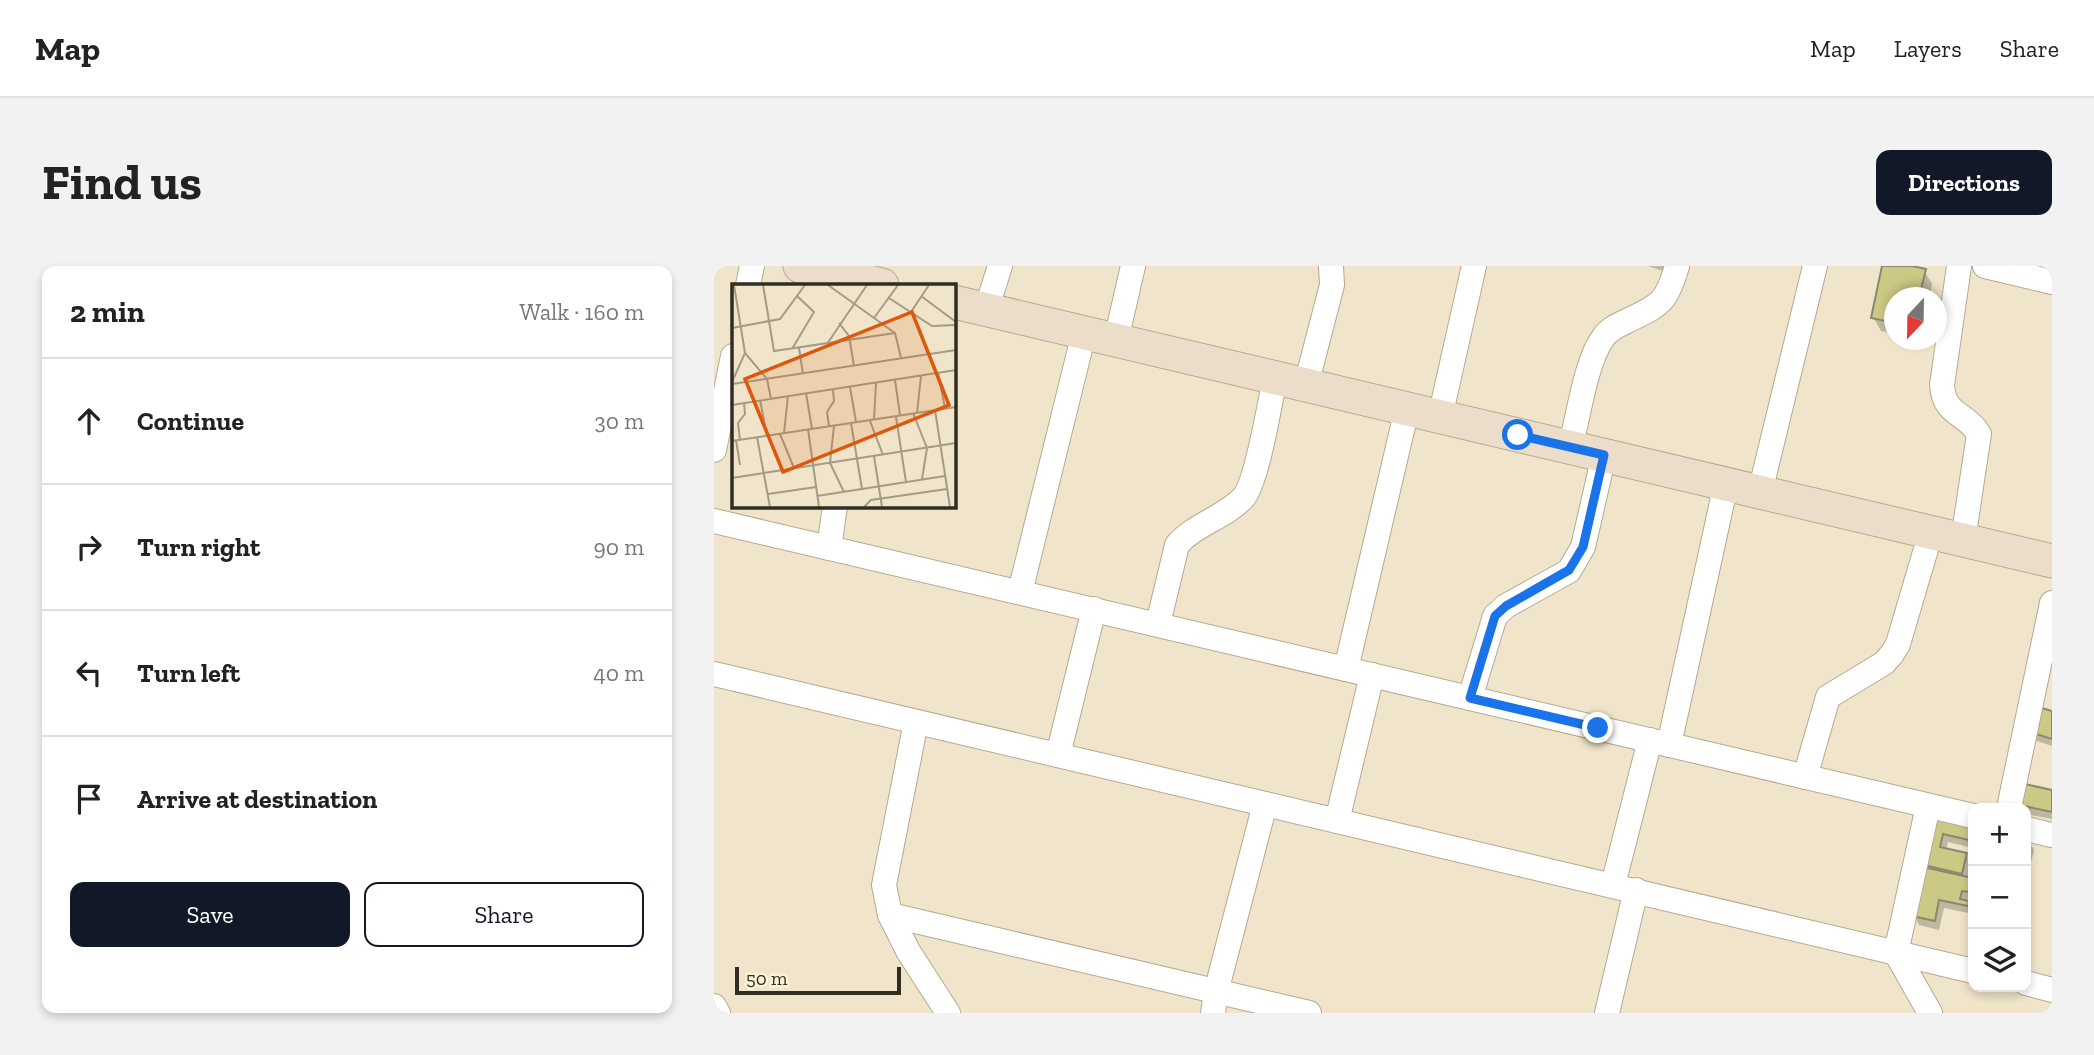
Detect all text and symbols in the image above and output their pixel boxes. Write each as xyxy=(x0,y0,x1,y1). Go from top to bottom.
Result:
text: Map xyxy=(35,29,100,68)
text: Map xyxy=(1810,34,1856,63)
text: Layers xyxy=(1894,34,1962,63)
text: Share xyxy=(2000,34,2059,63)
button: Directions xyxy=(1876,150,2052,215)
text: Find us xyxy=(42,153,202,212)
inset map xyxy=(732,284,956,508)
north arrow xyxy=(1884,287,1947,350)
text: 2 min xyxy=(70,294,145,330)
text: Walk · 160 m xyxy=(519,298,644,326)
icon: ahead xyxy=(70,402,108,440)
text: Continue xyxy=(137,405,244,437)
text: 30 m xyxy=(594,407,644,435)
route start xyxy=(1502,419,1533,450)
icon: right xyxy=(70,528,108,566)
text: Turn right xyxy=(137,531,260,563)
text: 90 m xyxy=(593,533,644,561)
icon: left xyxy=(70,654,108,692)
text: Turn left xyxy=(137,657,240,689)
text: 40 m xyxy=(593,659,644,687)
route end xyxy=(1582,712,1613,743)
icon: arrive xyxy=(70,780,108,818)
text: Arrive at destination xyxy=(137,783,377,815)
map controls xyxy=(1968,803,2031,992)
button: + xyxy=(1968,803,2031,866)
button: − xyxy=(1968,866,2031,929)
button: Save xyxy=(70,882,350,947)
button: Share xyxy=(364,882,644,947)
button: layers xyxy=(1968,929,2031,992)
scale bar xyxy=(735,964,901,996)
text: 50 m xyxy=(746,967,787,990)

